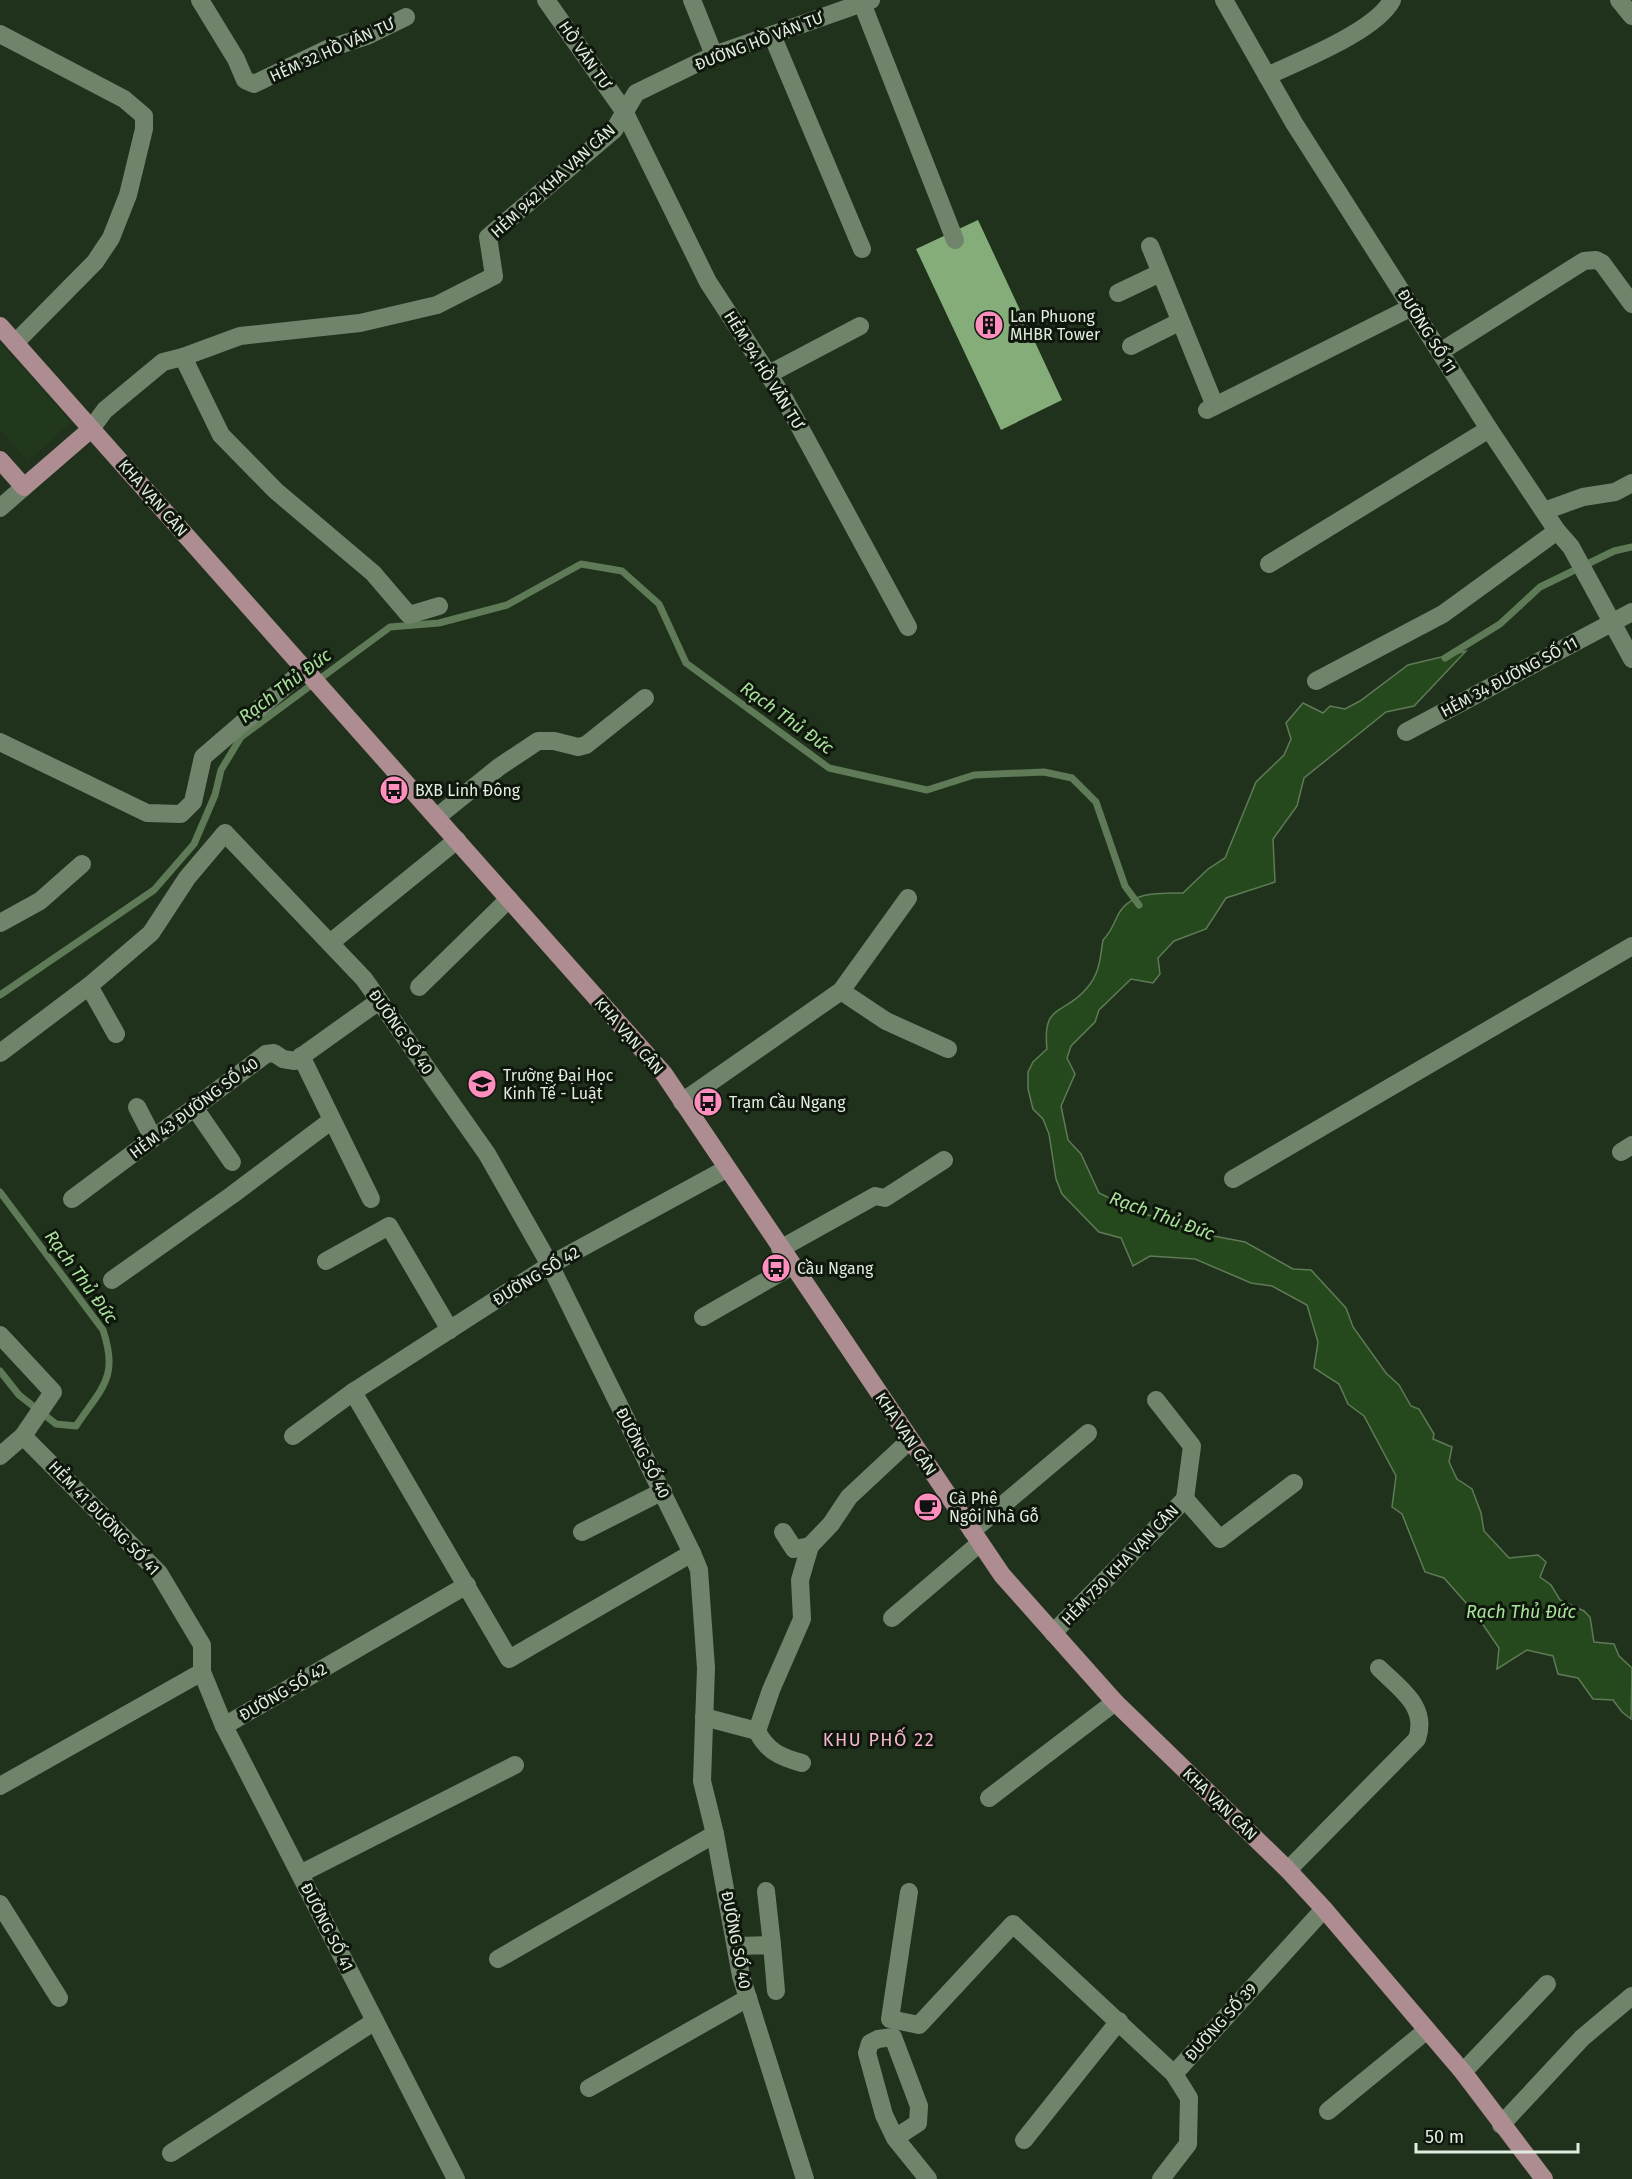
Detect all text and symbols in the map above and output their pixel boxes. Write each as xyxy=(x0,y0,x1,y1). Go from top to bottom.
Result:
street label: ĐƯỜNG HỒ VĂN TƯ xyxy=(691,5,827,74)
street label: HẺM 32 HỒ VĂN TƯ xyxy=(266,11,398,86)
street label: HỒ VĂN TƯ xyxy=(555,16,618,93)
street label: HẺM 942 KHA VẠN CÂN xyxy=(486,119,619,242)
street label: ĐƯỜNG SỐ 11 xyxy=(1394,284,1463,376)
street label: HẺM 94 HỒ VĂN TƯ xyxy=(720,306,811,433)
place label: Lan Phuong MHBR Tower xyxy=(1010,307,1101,344)
building icon: Lan Phuong MHBR Tower xyxy=(973,309,1005,341)
street label: KHA VẠN CÂN xyxy=(114,455,192,540)
street label: HẺM 34 ĐƯỜNG SỐ 11 xyxy=(1436,630,1581,721)
water label: Rạch Thủ Đức xyxy=(235,644,336,728)
water label: Rạch Thủ Đức xyxy=(736,677,838,759)
bus stop icon: BXB Linh Đông xyxy=(378,774,410,806)
place label: BXB Linh Đông xyxy=(415,781,521,800)
street label: ĐƯỜNG SỐ 40 xyxy=(365,984,440,1078)
street label: KHA VẠN CÂN xyxy=(590,993,668,1078)
street label: HẺM 43 ĐƯỜNG SỐ 40 xyxy=(124,1051,262,1162)
place label: Trường Đại Học Kinh Tế - Luật xyxy=(503,1066,614,1103)
school or university icon: Trường Đại Học Kinh Tế - Luật xyxy=(466,1068,498,1100)
bus stop icon: Trạm Cầu Ngang xyxy=(692,1086,724,1118)
place label: Trạm Cầu Ngang xyxy=(729,1092,846,1112)
water label: Rạch Thủ Đức xyxy=(1107,1187,1218,1245)
water label: Rạch Thủ Đức xyxy=(40,1226,122,1328)
street label: ĐƯỜNG SỐ 42 xyxy=(488,1240,583,1309)
bus stop icon: Cầu Ngang xyxy=(760,1252,792,1284)
place label: Cầu Ngang xyxy=(797,1258,874,1278)
street label: KHA VẠN CÂN xyxy=(871,1388,941,1479)
street label: ĐƯỜNG SỐ 40 xyxy=(612,1403,677,1502)
street label: HẺM 41 ĐƯỜNG SỐ 41 xyxy=(45,1455,165,1579)
place label: Cà Phê Ngôi Nhà Gỗ xyxy=(949,1489,1039,1526)
cafe icon: Cà Phê Ngôi Nhà Gỗ xyxy=(912,1491,944,1523)
street label: HẺM 730 KHA VẠN CÂN xyxy=(1056,1499,1182,1629)
water label: Rạch Thủ Đức xyxy=(1466,1601,1576,1623)
street label: ĐƯỜNG SỐ 42 xyxy=(234,1657,330,1725)
district label: KHU PHỐ 22 xyxy=(823,1726,935,1751)
street label: KHA VẠN CÂN xyxy=(1179,1763,1262,1844)
street label: ĐƯỜNG SỐ 41 xyxy=(297,1878,360,1974)
street label: ĐƯỜNG SỐ 40 xyxy=(717,1889,758,1991)
street label: ĐƯỜNG SỐ 39 xyxy=(1179,1977,1261,2065)
scale bar xyxy=(1416,2116,1578,2154)
text: 50 m xyxy=(1425,2126,1464,2148)

